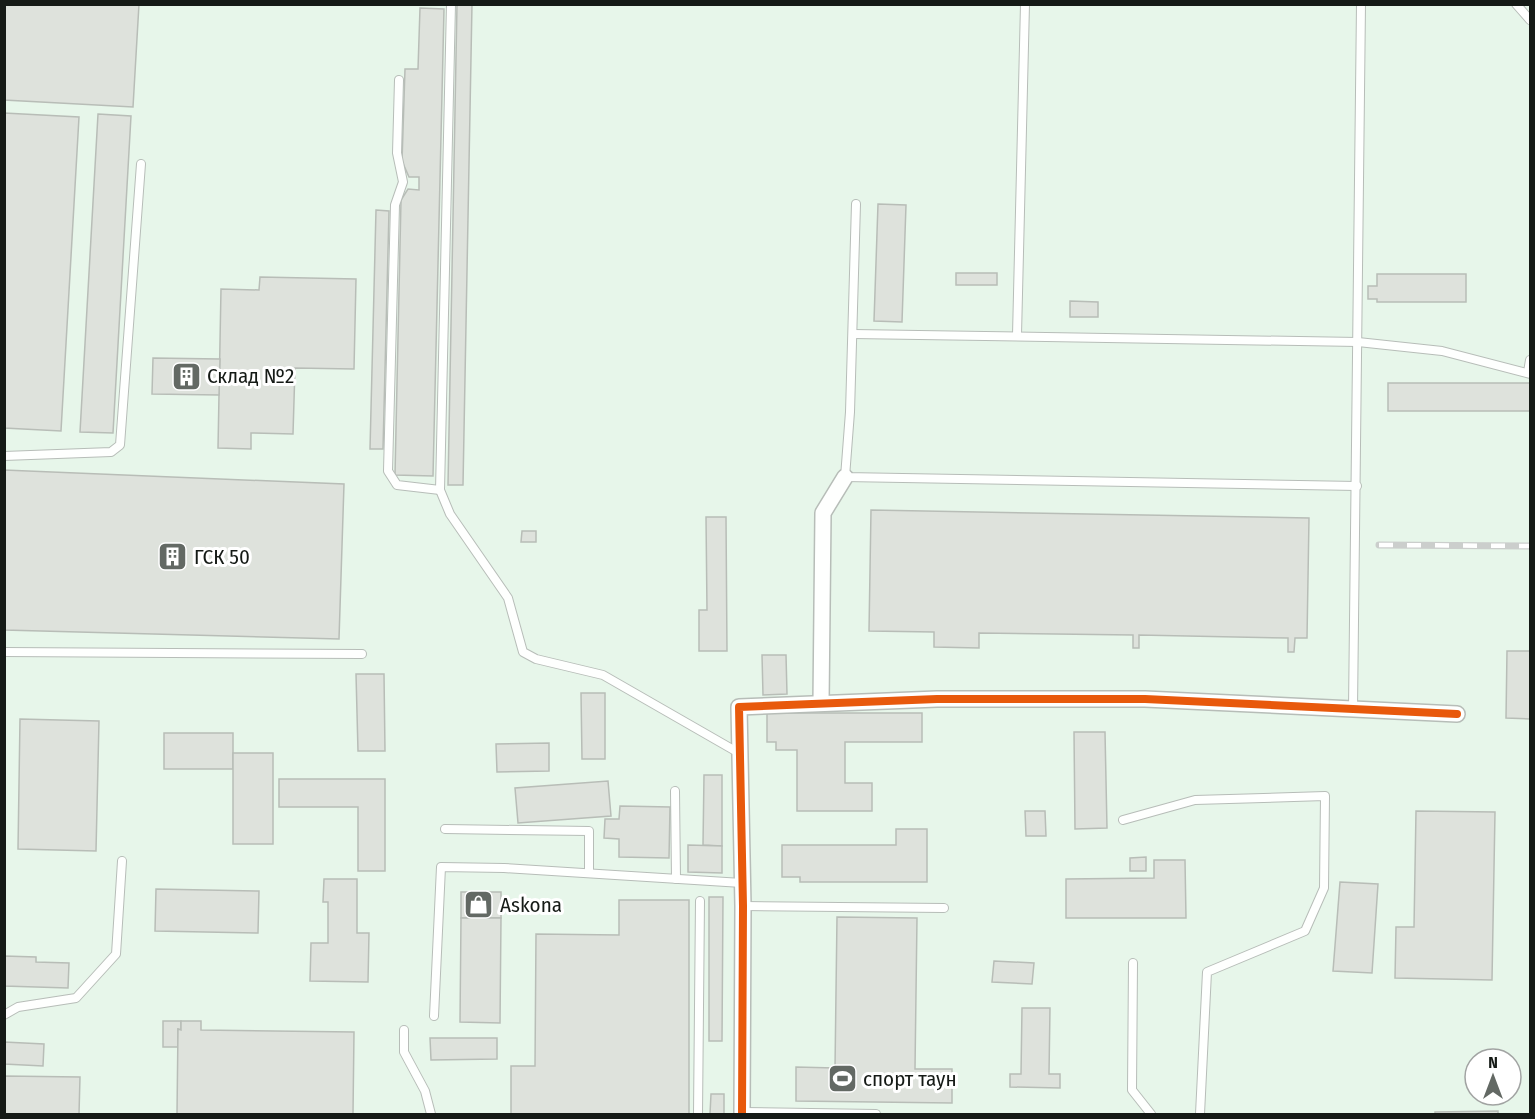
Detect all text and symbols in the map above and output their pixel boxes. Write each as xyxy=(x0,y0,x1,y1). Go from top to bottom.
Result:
building icon: Склад №2 xyxy=(170,360,202,392)
place label: Склад №2 xyxy=(207,363,294,389)
building icon: ГСК 50 xyxy=(157,541,189,573)
place label: ГСК 50 xyxy=(194,544,250,570)
shop icon: Askona xyxy=(463,889,495,921)
place label: Askona xyxy=(500,892,562,918)
north arrow xyxy=(1463,1047,1523,1107)
text: N xyxy=(1488,1053,1498,1072)
sports icon: спорт таун xyxy=(826,1063,858,1095)
place label: спорт таун xyxy=(863,1066,957,1092)

